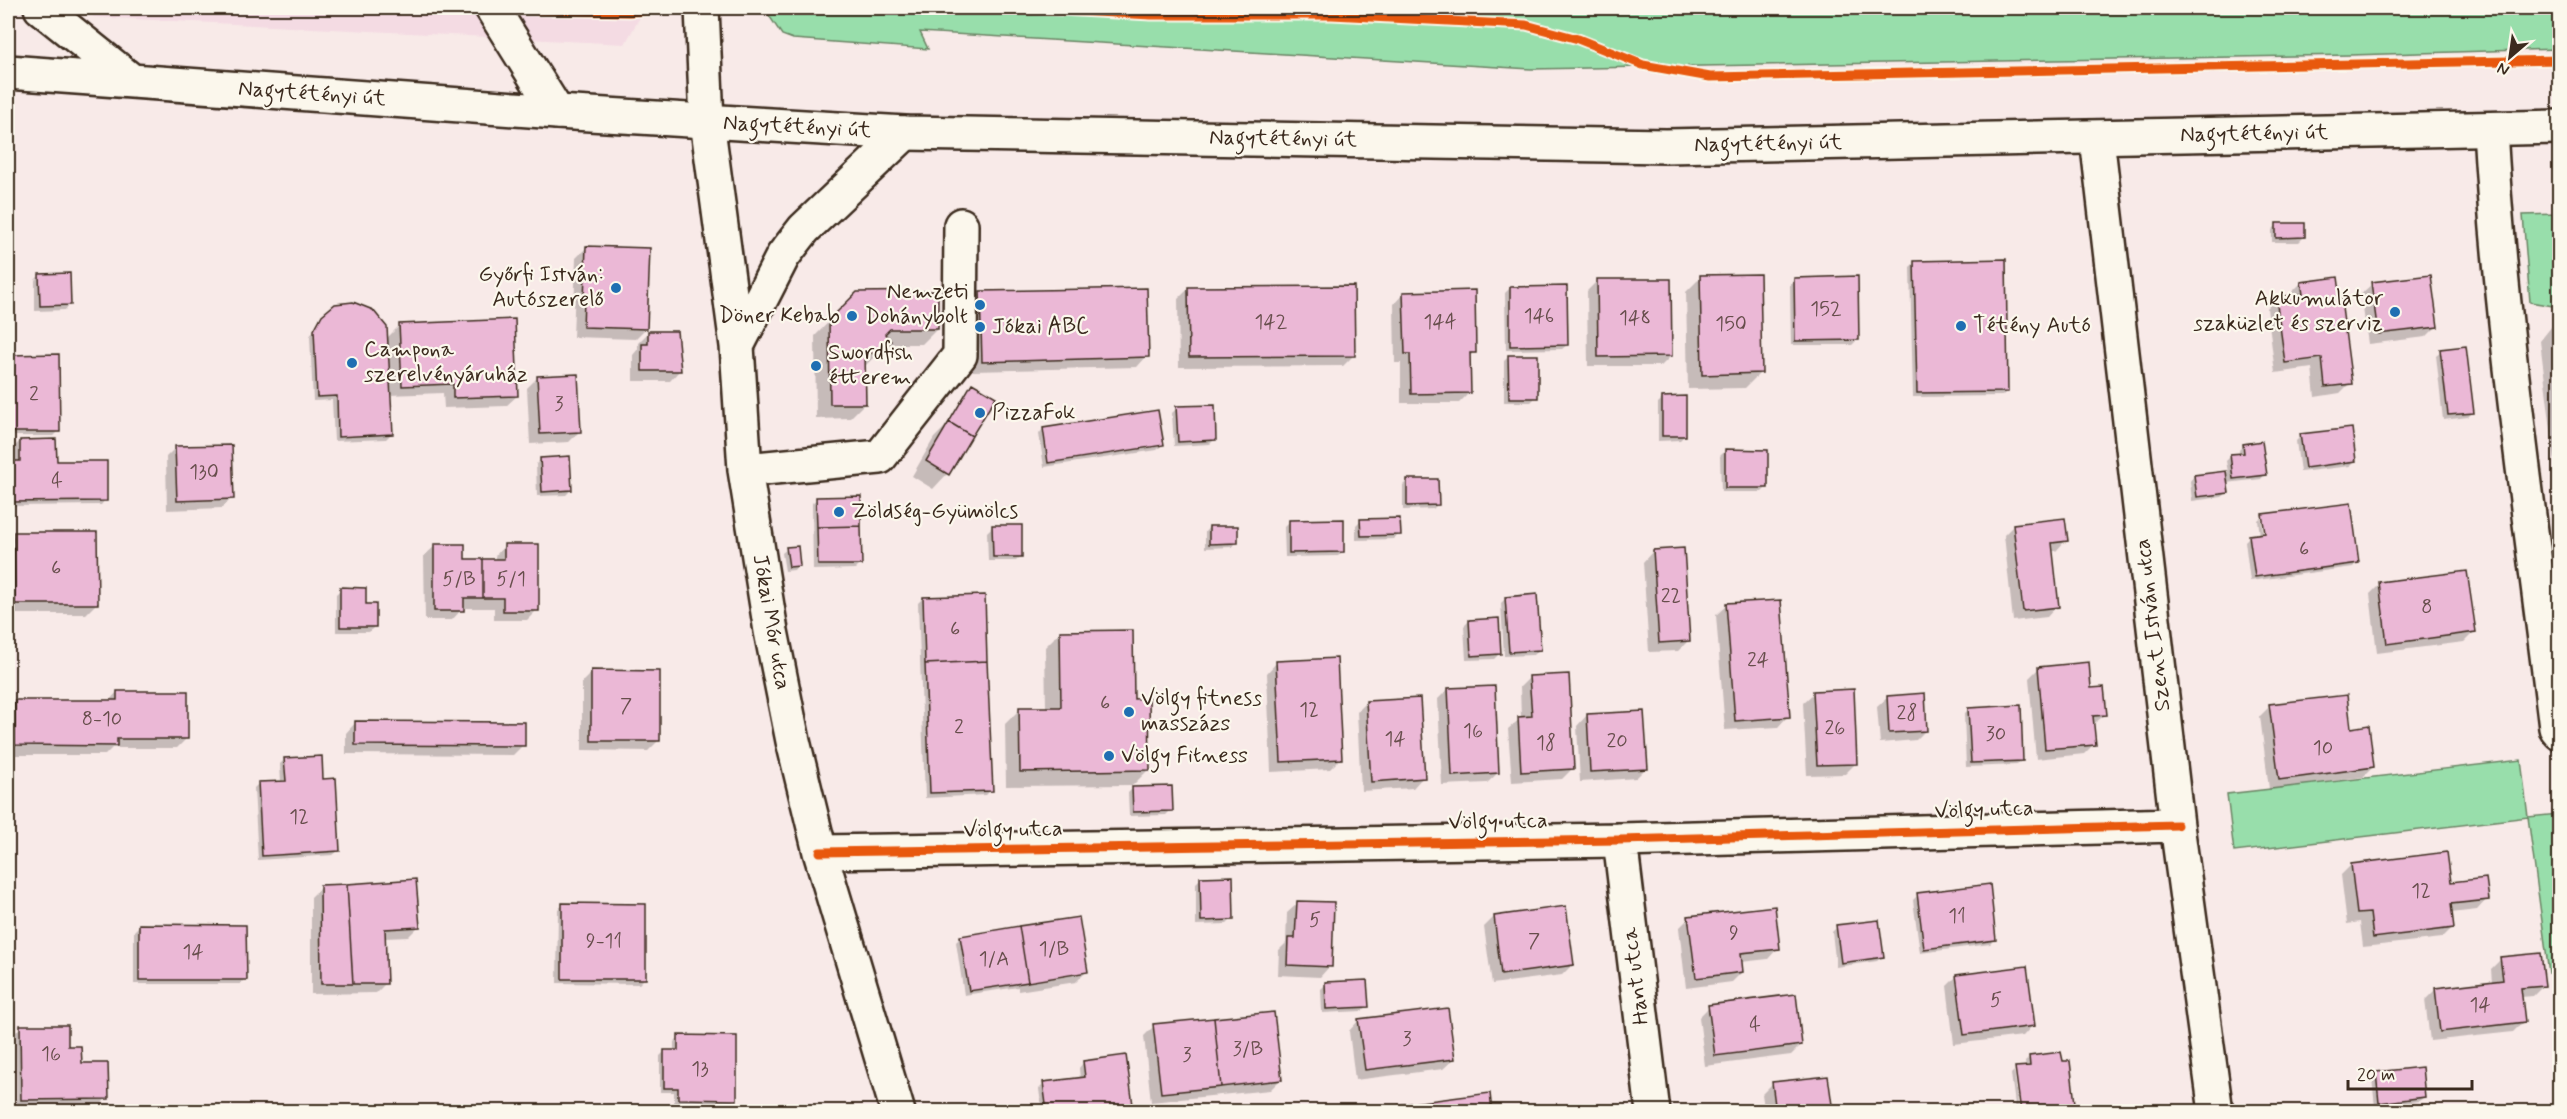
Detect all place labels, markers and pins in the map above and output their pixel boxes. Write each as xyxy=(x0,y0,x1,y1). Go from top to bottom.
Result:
place label: Győrfi István: Autószerelő xyxy=(478,261,604,314)
place label: Nemzeti Dohánybolt xyxy=(865,278,968,331)
marker: Győrfi István: Autószerelő xyxy=(609,281,623,295)
place label: Akkumulátor szaküzlet és szerviz xyxy=(2193,285,2384,338)
marker: Nemzeti Dohánybolt xyxy=(973,298,987,312)
place label: Döner Kebab xyxy=(719,302,840,330)
marker: Akkumulátor szaküzlet és szerviz xyxy=(2388,305,2402,319)
marker: Döner Kebab xyxy=(845,309,859,323)
place label: Tétény Autó xyxy=(1973,312,2091,340)
place label: Jókai ABC xyxy=(992,313,1089,341)
marker: Tétény Autó xyxy=(1954,319,1968,333)
marker: Jókai ABC xyxy=(973,320,987,334)
place label: Campona szerelvényáruház xyxy=(364,336,528,389)
place label: Swordfish étterem xyxy=(828,339,913,392)
marker: Campona szerelvényáruház xyxy=(345,356,359,370)
marker: Swordfish étterem xyxy=(809,359,823,373)
place label: PizzaFok xyxy=(992,399,1076,427)
marker: PizzaFok xyxy=(973,406,987,420)
place label: Zöldség-Gyümölcs xyxy=(851,498,1019,527)
marker: Zöldség-Gyümölcs xyxy=(832,505,846,519)
place label: Völgy fitness masszázs xyxy=(1141,685,1262,738)
marker: Völgy fitness masszázs xyxy=(1122,705,1136,719)
place label: Völgy Fitness xyxy=(1121,742,1248,773)
marker: Völgy Fitness xyxy=(1102,749,1116,763)

